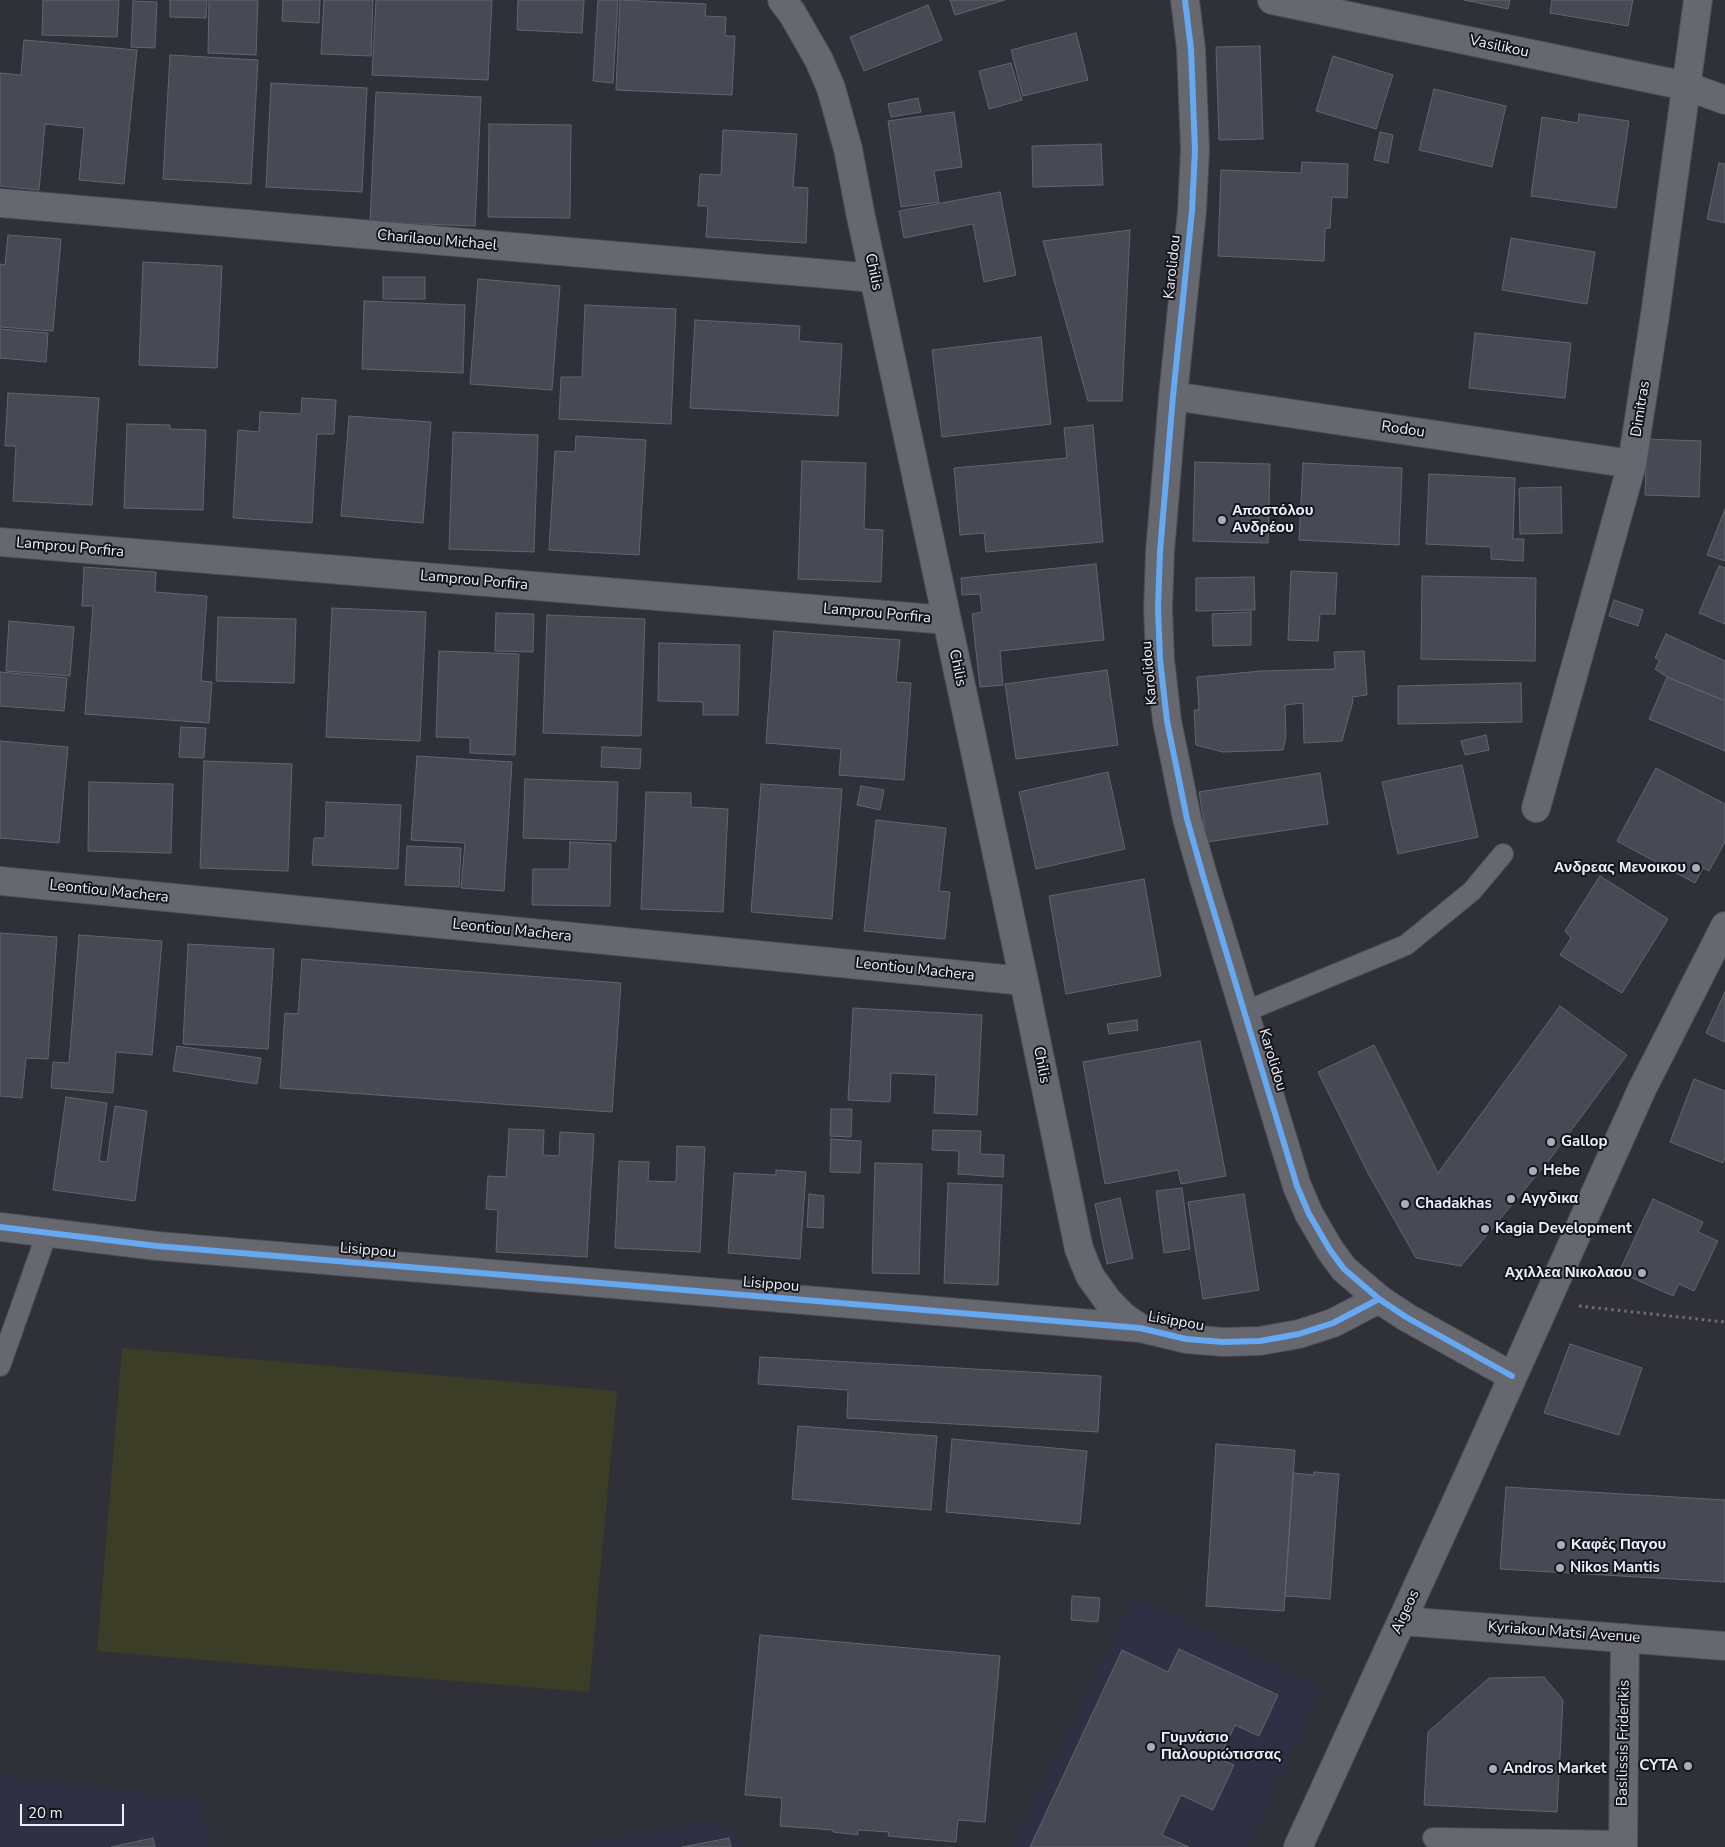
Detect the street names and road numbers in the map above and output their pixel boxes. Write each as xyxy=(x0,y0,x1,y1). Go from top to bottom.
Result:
street label: Vasilikou xyxy=(1468,32,1530,62)
street label: Charilaou Michael xyxy=(376,227,498,255)
street label: Karolidou xyxy=(1161,234,1185,300)
street label: Chilis xyxy=(860,252,886,292)
street label: Dimitras xyxy=(1628,380,1654,438)
street label: Rodou xyxy=(1380,418,1426,442)
street label: Lamprou Porfira xyxy=(15,534,125,562)
street label: Lamprou Porfira xyxy=(419,567,529,595)
street label: Lamprou Porfira xyxy=(822,600,932,628)
street label: Karolidou xyxy=(1138,640,1162,706)
street label: Chilis xyxy=(944,648,970,688)
street label: Leontiou Machera xyxy=(49,877,169,907)
street label: Leontiou Machera xyxy=(452,916,572,946)
street label: Leontiou Machera xyxy=(855,955,975,985)
street label: Karolidou xyxy=(1254,1027,1290,1093)
street label: Chilis xyxy=(1029,1045,1053,1085)
street label: Lisippou xyxy=(339,1240,397,1262)
street label: Lisippou xyxy=(742,1274,800,1296)
street label: Lisippou xyxy=(1147,1308,1205,1336)
street label: Aigeos xyxy=(1388,1587,1424,1637)
street label: Kyriakou Matsi Avenue xyxy=(1487,1619,1641,1647)
street label: Basilissis Friderikis xyxy=(1614,1680,1634,1806)

